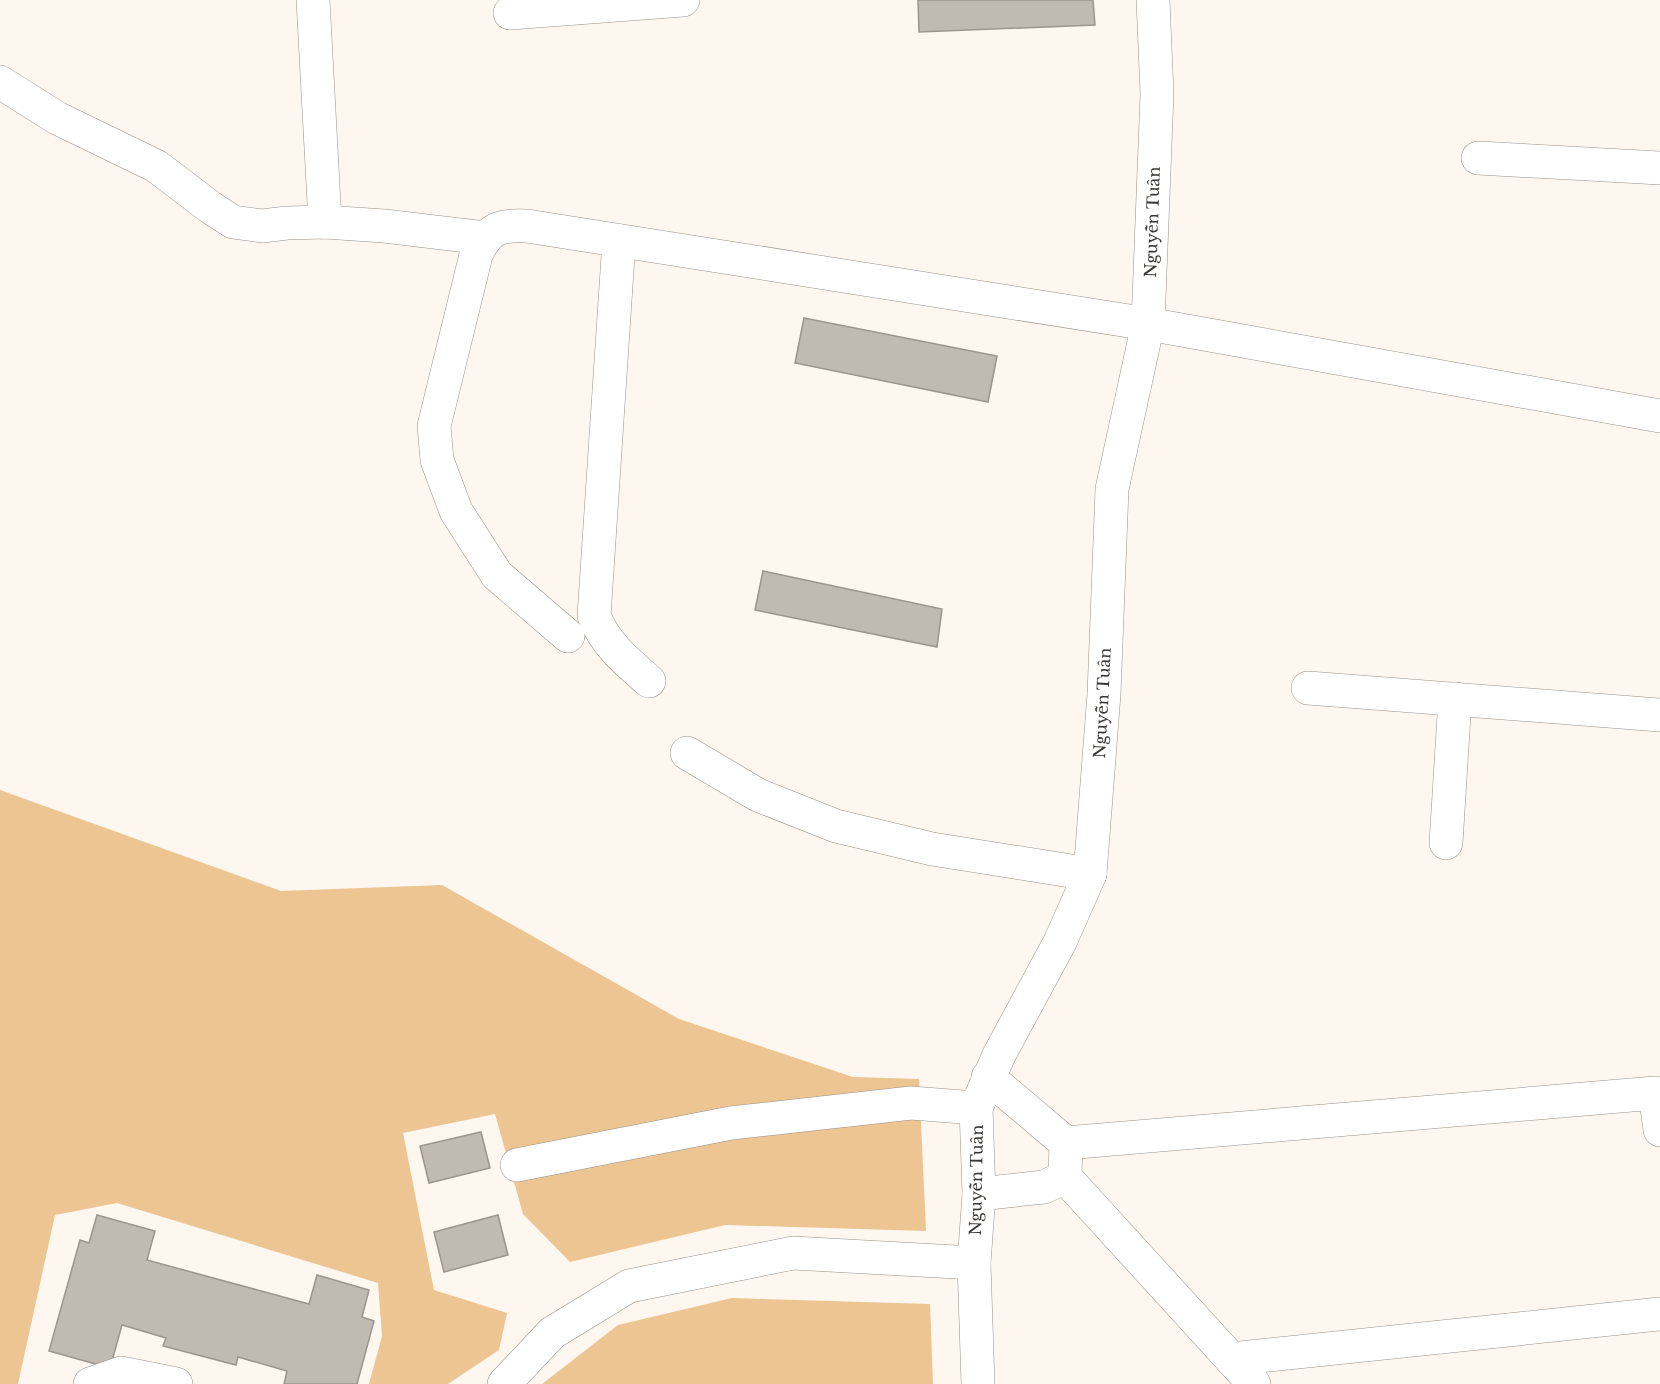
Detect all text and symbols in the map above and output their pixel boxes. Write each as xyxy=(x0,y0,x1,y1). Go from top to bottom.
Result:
street label: Nguyễn Tuân xyxy=(1140,166,1164,278)
street label: Nguyễn Tuân xyxy=(1089,647,1115,759)
street label: Nguyễn Tuân xyxy=(965,1124,987,1236)

